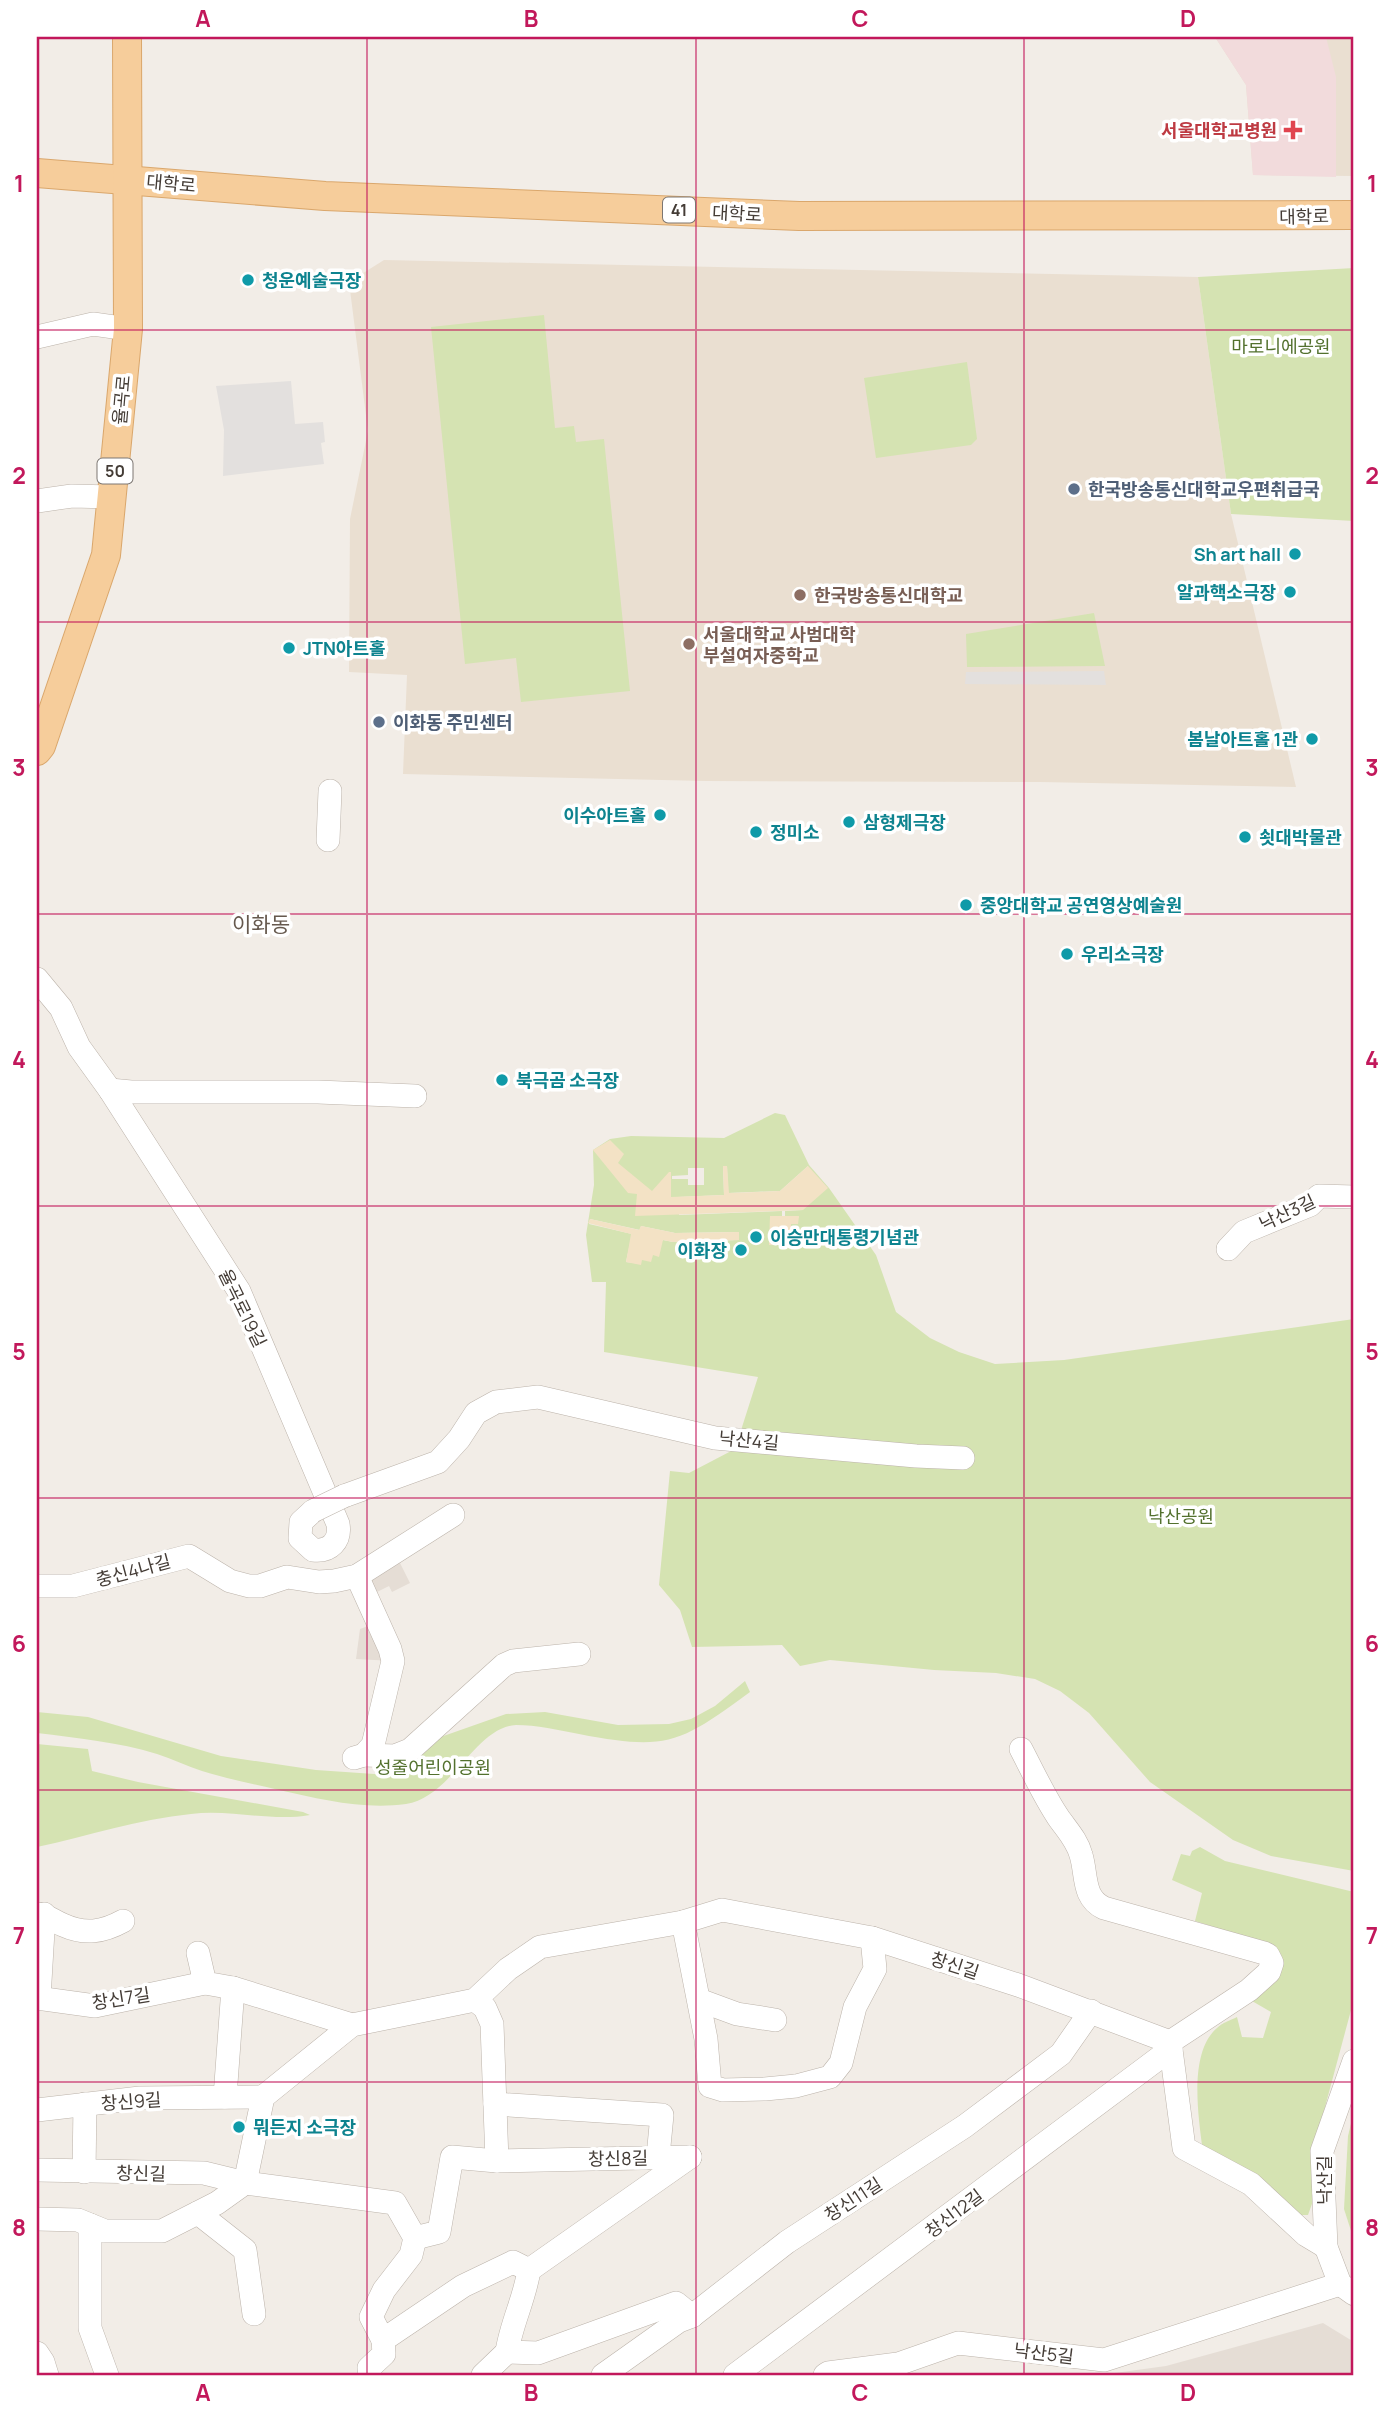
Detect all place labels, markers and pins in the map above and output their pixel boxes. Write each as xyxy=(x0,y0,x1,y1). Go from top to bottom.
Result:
place label: 서울대학교병원 xyxy=(1161,118,1277,142)
marker: 서울대학교병원 xyxy=(1283,120,1303,140)
place label: 청운예술극장 xyxy=(262,268,362,292)
marker: 청운예술극장 xyxy=(240,272,256,288)
place label: 한국방송통신대학교우편취급국 xyxy=(1088,477,1320,501)
marker: 한국방송통신대학교우편취급국 xyxy=(1066,481,1082,497)
place label: Sh art hall xyxy=(1194,542,1281,566)
marker: Sh art hall xyxy=(1287,546,1303,562)
place label: 알과핵소극장 xyxy=(1177,580,1276,604)
place label: 한국방송통신대학교 xyxy=(814,583,963,607)
marker: 알과핵소극장 xyxy=(1282,584,1298,600)
marker: 한국방송통신대학교 xyxy=(792,587,808,603)
place label: 서울대학교 사범대학 부설여자중학교 xyxy=(703,622,856,667)
place label: JTN아트홀 xyxy=(303,636,386,660)
marker: 서울대학교 사범대학 부설여자중학교 xyxy=(681,636,697,652)
marker: JTN아트홀 xyxy=(281,640,297,656)
place label: 이화동 주민센터 xyxy=(393,710,513,734)
marker: 이화동 주민센터 xyxy=(371,714,387,730)
place label: 봄날아트홀 1관 xyxy=(1187,727,1298,751)
marker: 봄날아트홀 1관 xyxy=(1304,731,1320,747)
place label: 이수아트홀 xyxy=(563,803,646,827)
marker: 이수아트홀 xyxy=(652,807,668,823)
place label: 삼형제극장 xyxy=(863,810,946,834)
marker: 삼형제극장 xyxy=(841,814,857,830)
place label: 정미소 xyxy=(770,820,820,844)
marker: 정미소 xyxy=(748,824,764,840)
place label: 쇳대박물관 xyxy=(1259,825,1342,849)
marker: 쇳대박물관 xyxy=(1237,829,1253,845)
place label: 중앙대학교 공연영상예술원 xyxy=(980,893,1182,917)
marker: 중앙대학교 공연영상예술원 xyxy=(958,897,974,913)
place label: 우리소극장 xyxy=(1081,942,1164,966)
marker: 우리소극장 xyxy=(1059,946,1075,962)
place label: 북극곰 소극장 xyxy=(516,1068,619,1092)
marker: 북극곰 소극장 xyxy=(494,1072,510,1088)
place label: 이승만대통령기념관 xyxy=(770,1225,919,1249)
marker: 이승만대통령기념관 xyxy=(748,1229,764,1245)
place label: 이화장 xyxy=(677,1238,727,1262)
marker: 이화장 xyxy=(733,1242,749,1258)
place label: 뭐든지 소극장 xyxy=(253,2115,356,2139)
marker: 뭐든지 소극장 xyxy=(231,2119,247,2135)

